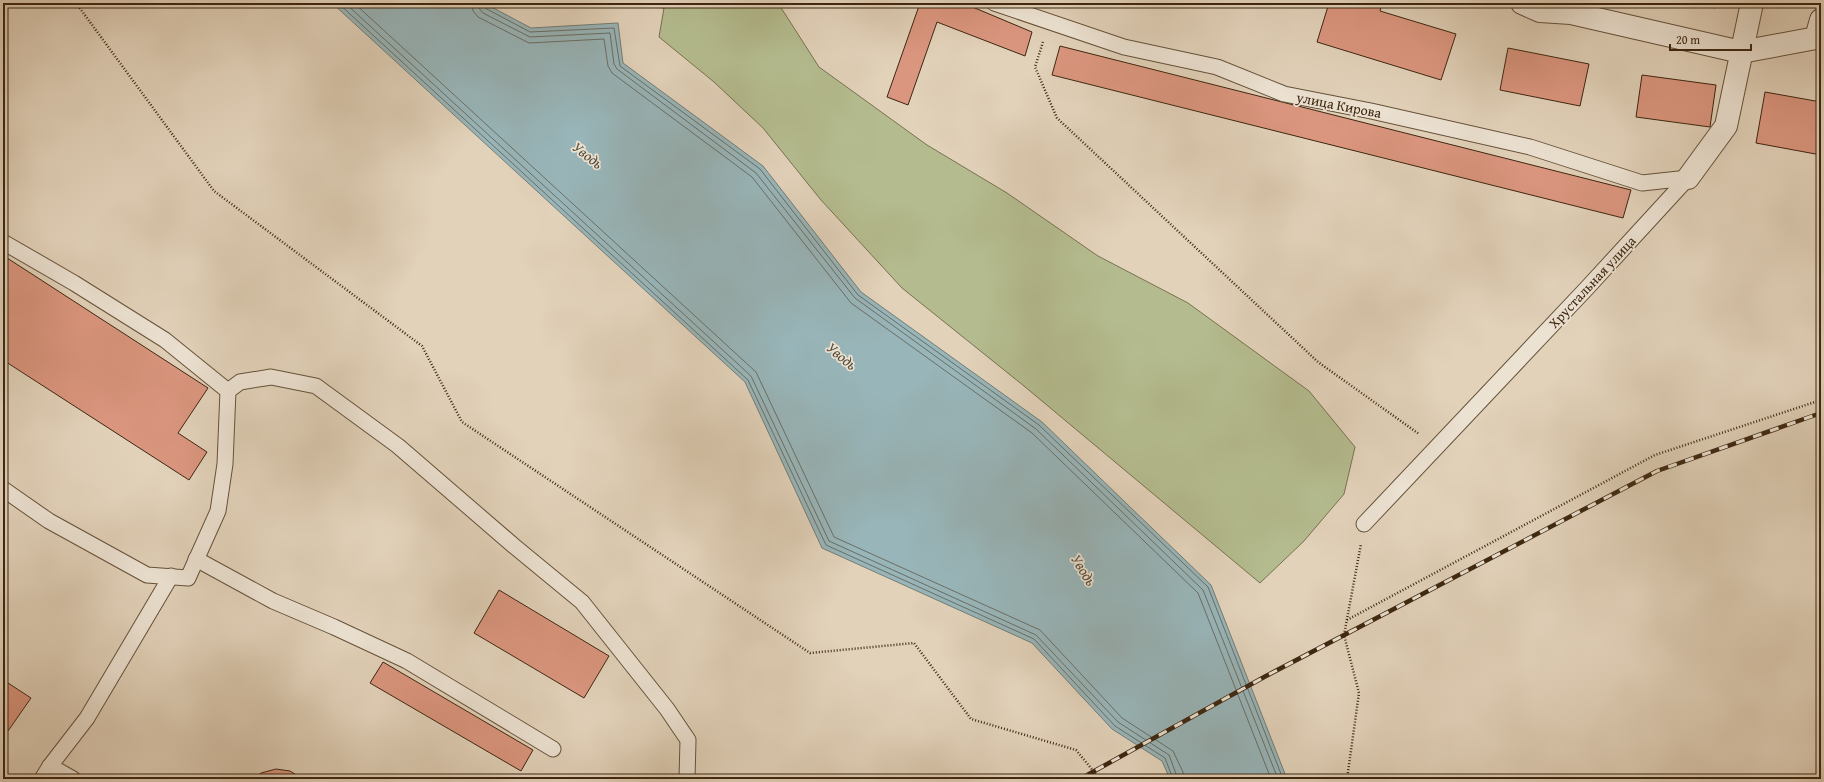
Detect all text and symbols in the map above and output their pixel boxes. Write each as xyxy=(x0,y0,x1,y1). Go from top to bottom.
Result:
scale bar xyxy=(1670,26,1751,52)
text: 20 m xyxy=(1676,31,1700,48)
street label: улица Кирова xyxy=(1294,87,1383,123)
water label: Уводь xyxy=(568,136,608,174)
street label: Хрустальная улица xyxy=(1544,231,1640,333)
water label: Уводь xyxy=(822,337,862,375)
water label: Уводь xyxy=(1066,550,1102,590)

